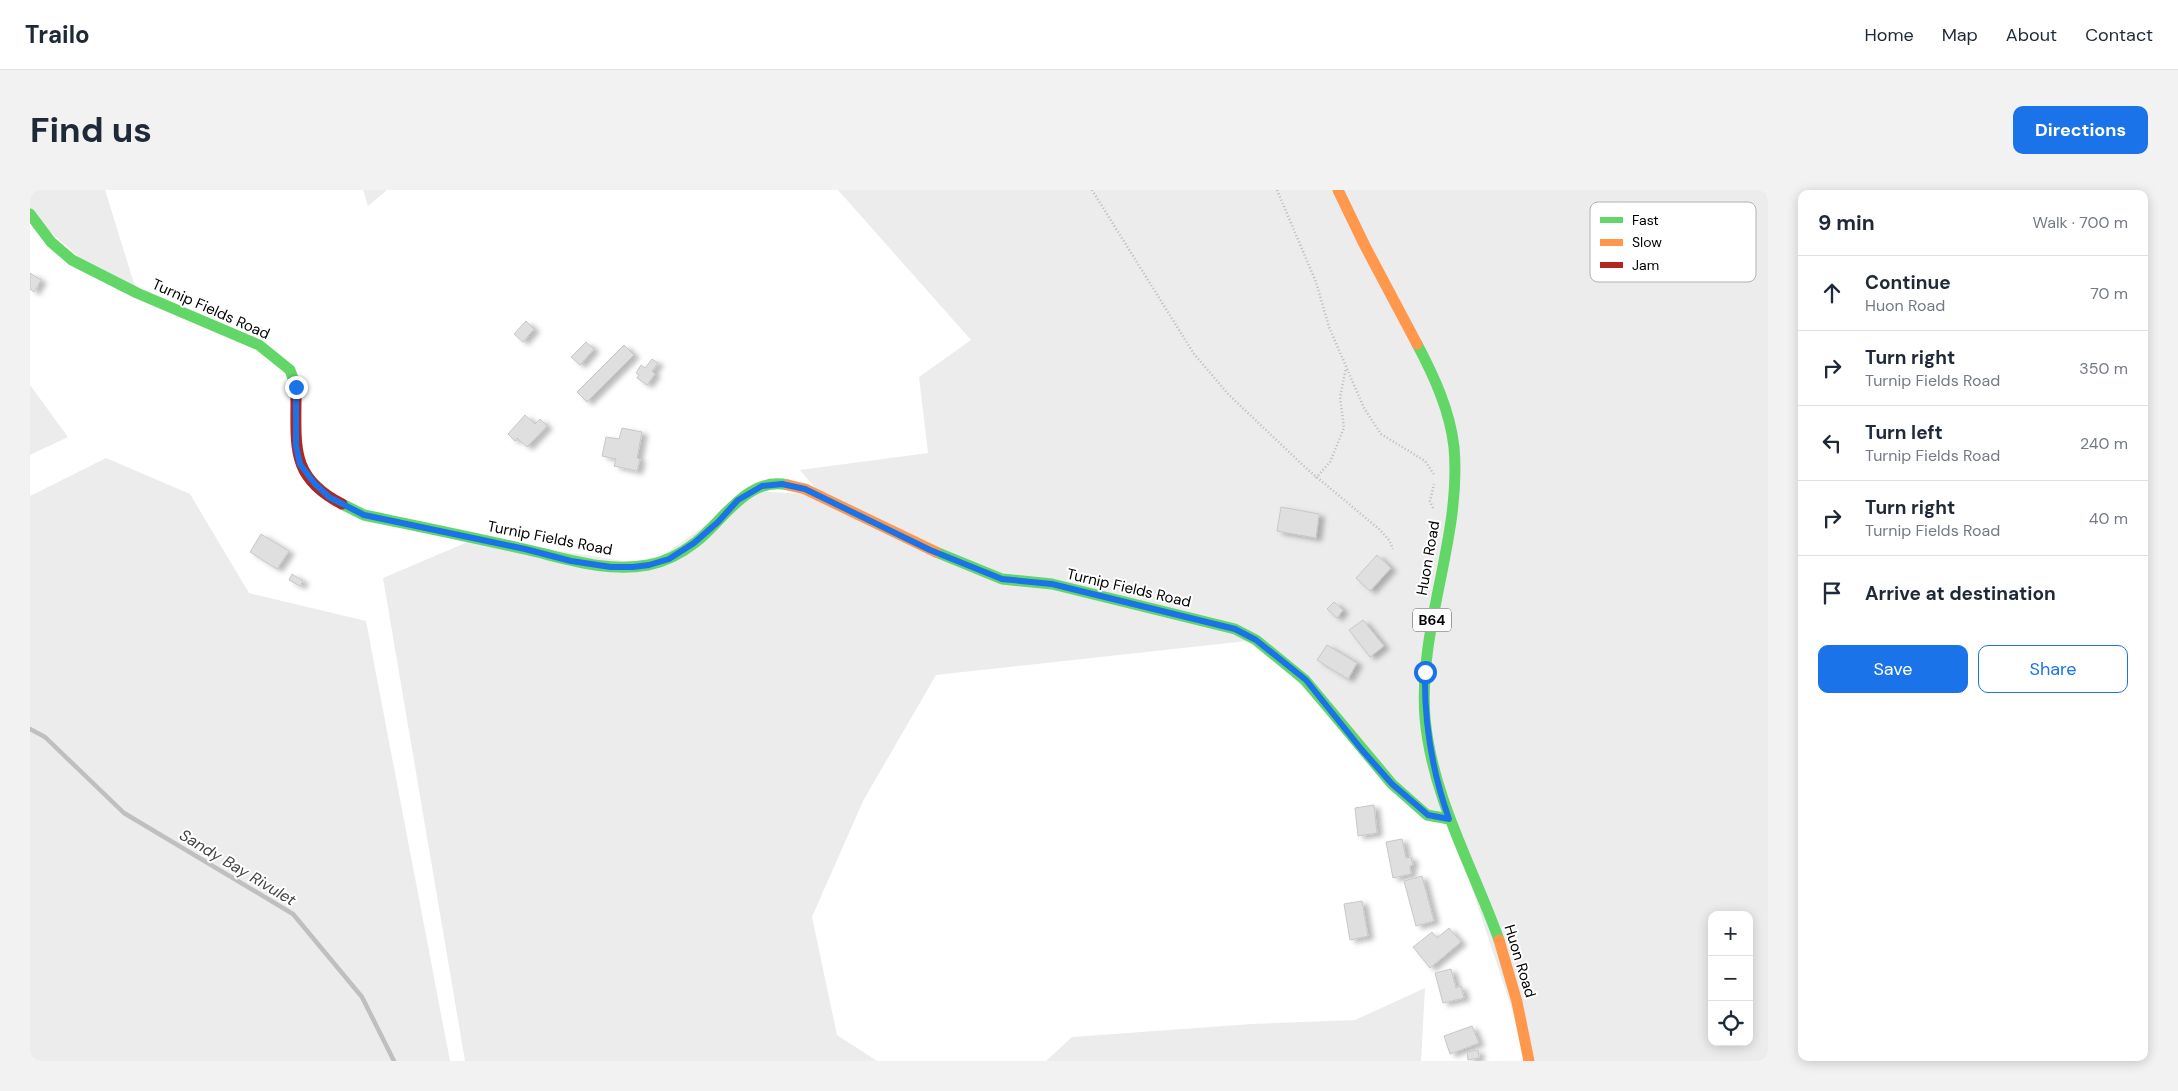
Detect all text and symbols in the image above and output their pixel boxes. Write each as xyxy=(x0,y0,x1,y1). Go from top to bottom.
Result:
text: Trailo xyxy=(25,19,90,50)
text: Home xyxy=(1864,23,1914,47)
text: Map xyxy=(1942,23,1978,47)
text: About xyxy=(2006,23,2057,47)
text: Contact xyxy=(2085,23,2153,47)
button: Directions xyxy=(2013,106,2148,154)
text: Find us xyxy=(30,107,152,153)
legend xyxy=(1590,202,1756,282)
text: 9 min xyxy=(1818,209,1875,237)
text: Fast xyxy=(1632,211,1659,229)
text: Walk · 700 m xyxy=(2033,212,2128,233)
text: Slow xyxy=(1632,233,1662,251)
text: Jam xyxy=(1632,256,1659,274)
text: Continue xyxy=(1865,270,1951,295)
street label: Turnip Fields Road xyxy=(149,274,273,344)
icon: ahead xyxy=(1818,279,1846,307)
text: 70 m xyxy=(2090,283,2128,304)
text: Huon Road xyxy=(1865,295,1945,316)
text: Turn right xyxy=(1865,345,1955,370)
icon: right xyxy=(1818,354,1846,382)
text: 350 m xyxy=(2079,358,2128,379)
text: Turnip Fields Road xyxy=(1865,370,2000,391)
route end xyxy=(285,376,308,399)
text: Turn left xyxy=(1865,420,1943,445)
icon: left xyxy=(1818,429,1846,457)
text: 240 m xyxy=(2080,433,2128,454)
text: Turnip Fields Road xyxy=(1865,445,2000,466)
text: Turn right xyxy=(1865,495,1955,520)
icon: right xyxy=(1818,504,1846,532)
text: 40 m xyxy=(2089,508,2128,529)
street label: Turnip Fields Road xyxy=(486,516,614,560)
street label: Huon Road xyxy=(1412,519,1444,597)
text: Turnip Fields Road xyxy=(1865,520,2000,541)
street label: Turnip Fields Road xyxy=(1065,564,1193,612)
icon: arrive xyxy=(1818,579,1846,607)
text: Arrive at destination xyxy=(1865,581,2056,606)
road number: B64 xyxy=(1413,608,1451,632)
button: Save xyxy=(1818,645,1968,693)
button: Share xyxy=(1978,645,2128,693)
route start xyxy=(1414,661,1437,684)
water label: Sandy Bay Rivulet xyxy=(176,824,301,911)
map controls xyxy=(1708,911,1753,1046)
button: + xyxy=(1708,911,1753,956)
street label: Huon Road xyxy=(1499,922,1541,1000)
button: − xyxy=(1708,956,1753,1001)
button: locate xyxy=(1708,1001,1753,1046)

